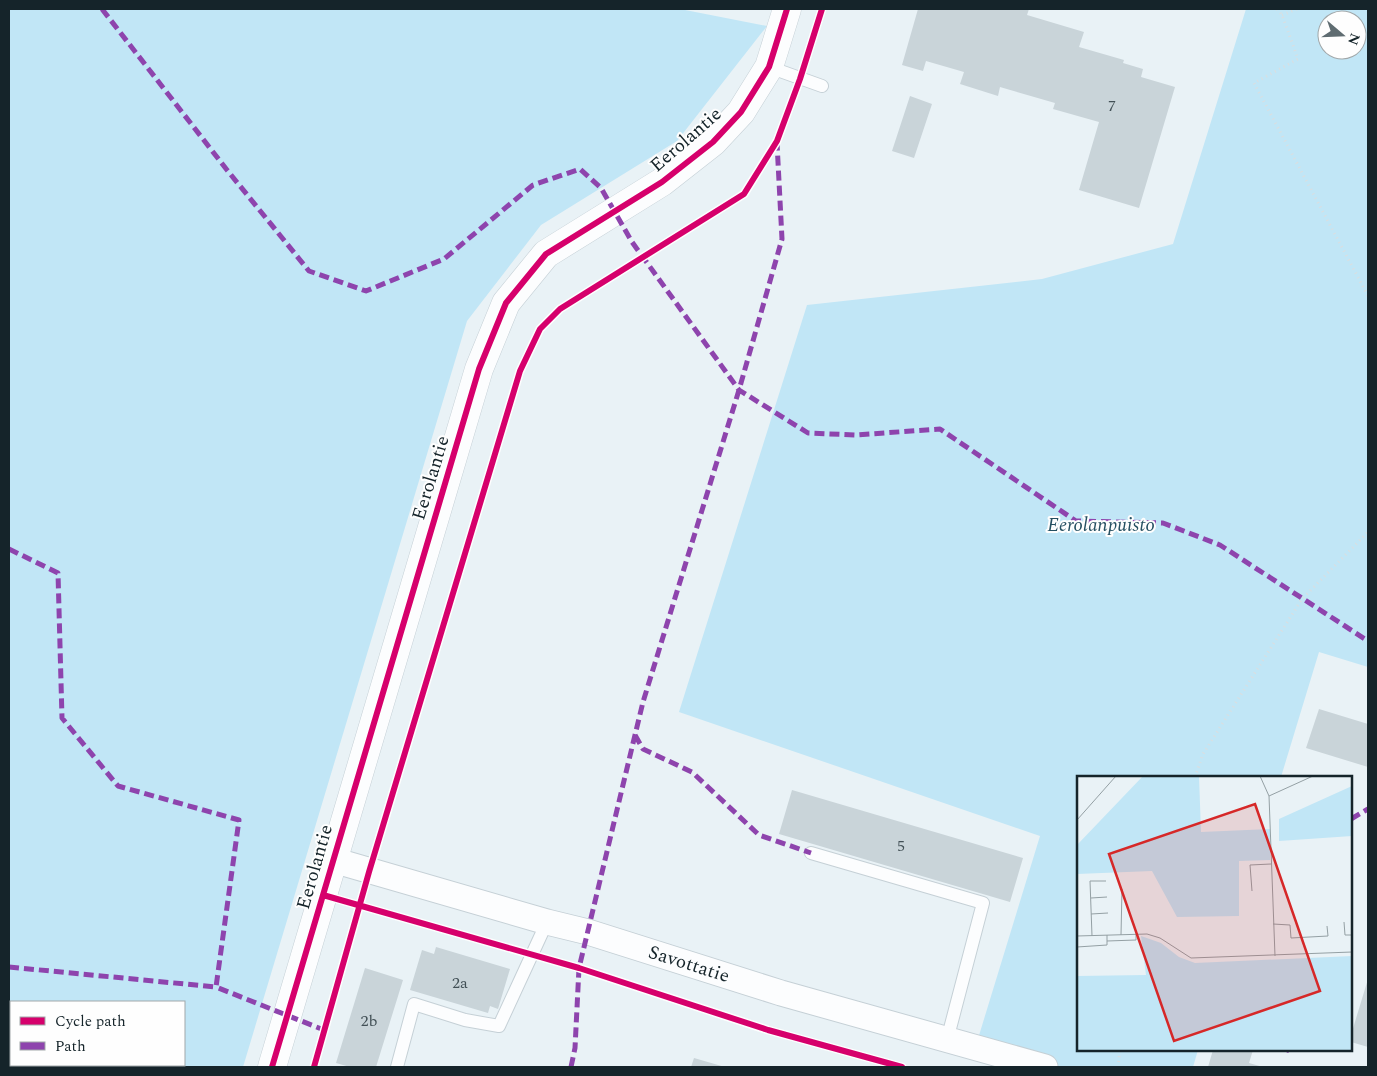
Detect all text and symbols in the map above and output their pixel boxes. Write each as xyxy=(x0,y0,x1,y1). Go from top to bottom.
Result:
north arrow xyxy=(1317,10,1367,60)
text: N xyxy=(1342,30,1366,48)
house number: 7 xyxy=(1108,94,1116,118)
street label: Eerolantie xyxy=(644,100,728,180)
street label: Eerolantie xyxy=(404,432,458,524)
park label: Eerolanpuisto xyxy=(1047,511,1155,540)
inset map xyxy=(1077,776,1352,1051)
street label: Eerolantie xyxy=(289,821,341,913)
house number: 5 xyxy=(897,834,905,858)
street label: Savottatie xyxy=(645,937,733,990)
house number: 2a xyxy=(452,971,468,995)
legend xyxy=(10,1001,185,1066)
house number: 2b xyxy=(361,1009,378,1033)
text: Cycle path xyxy=(55,1010,126,1033)
text: Path xyxy=(55,1035,86,1058)

